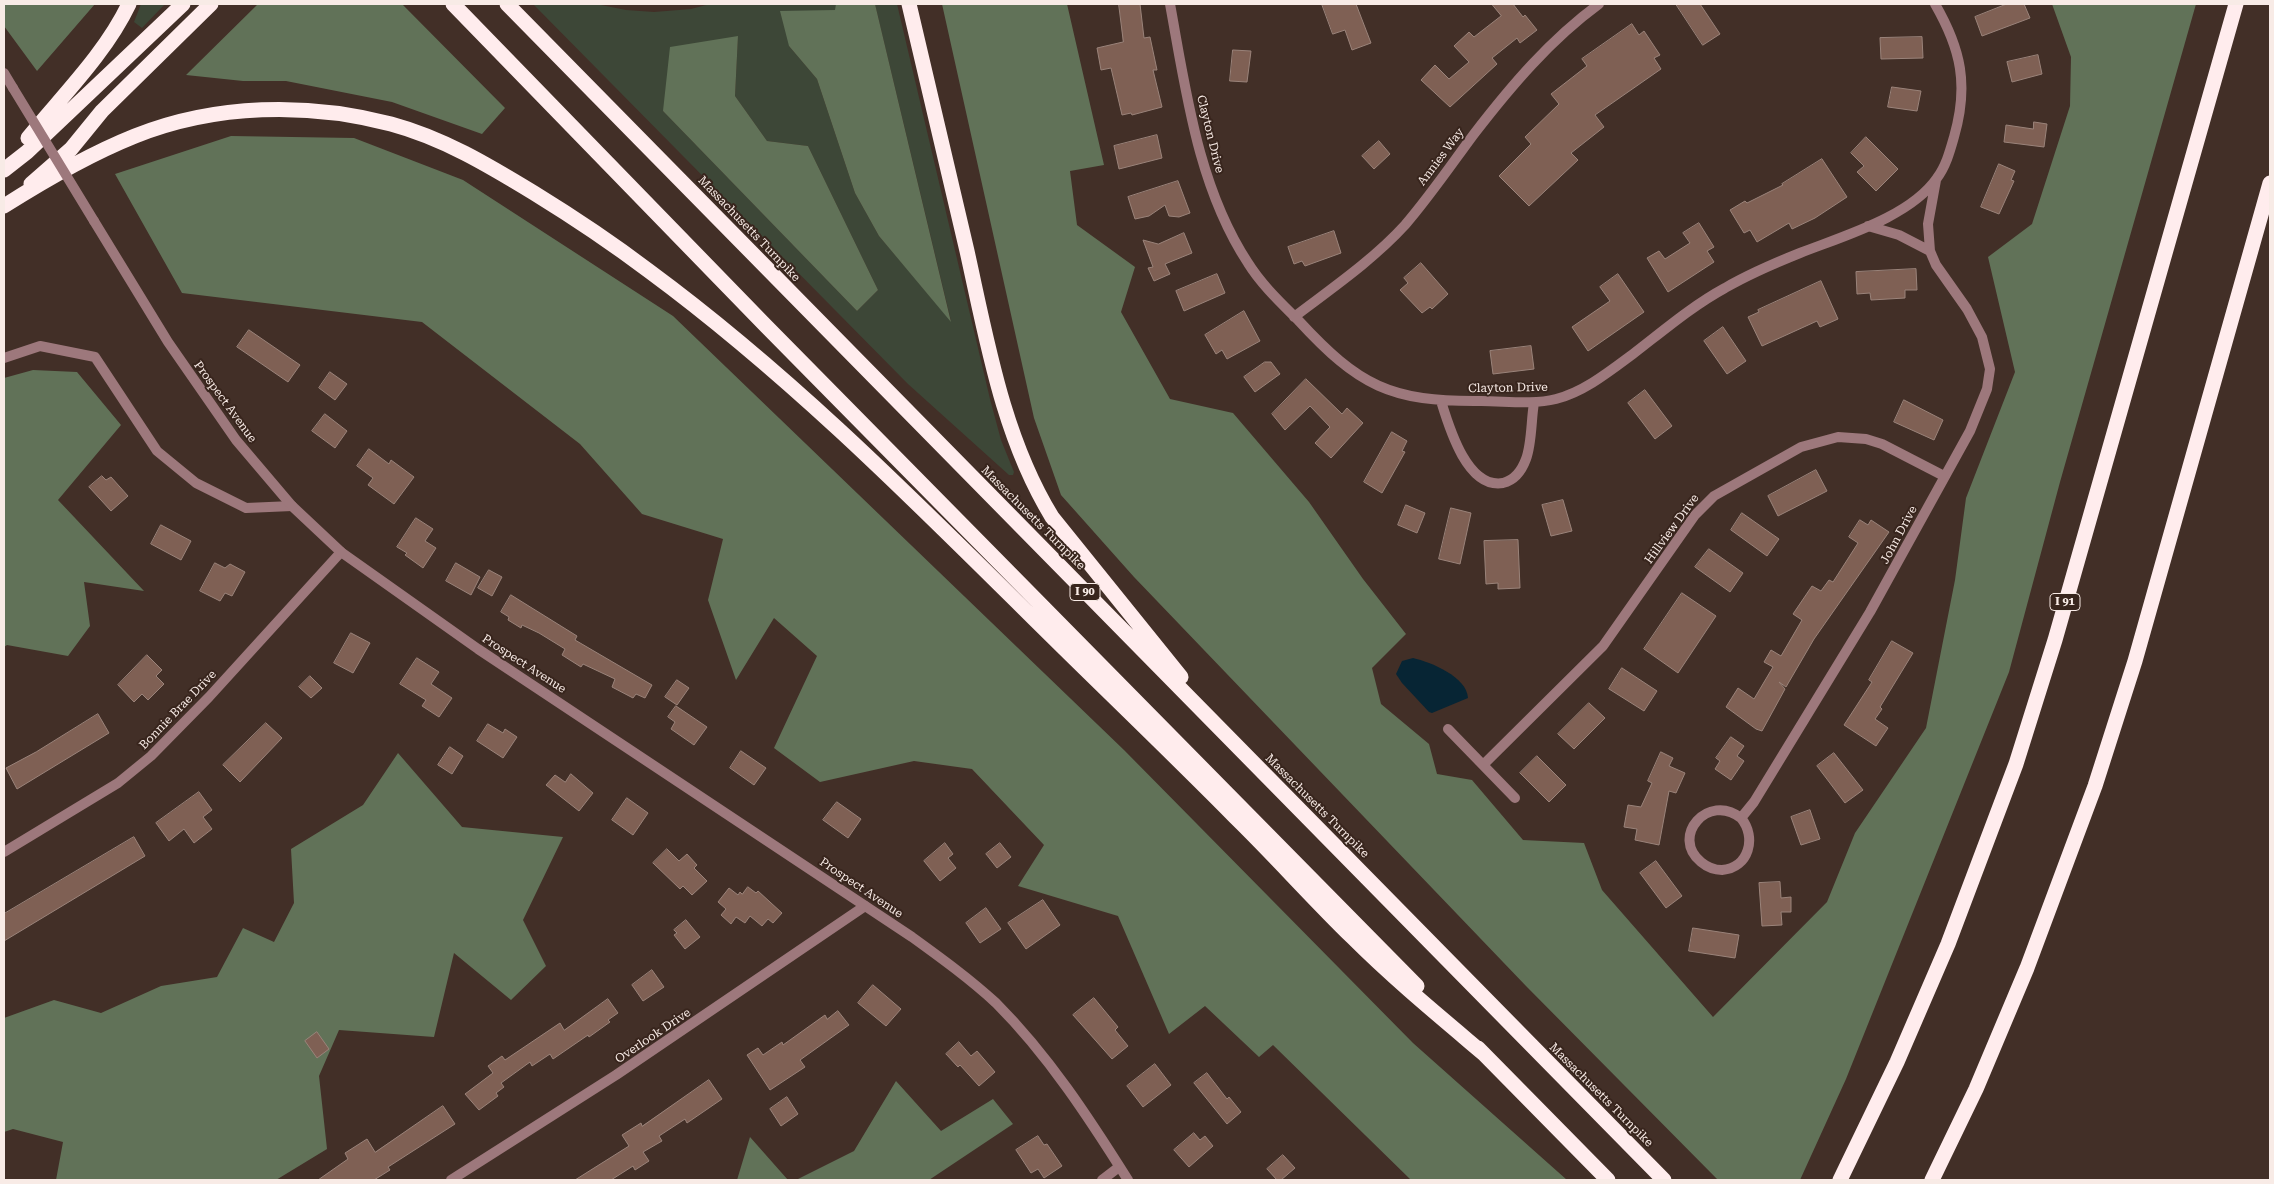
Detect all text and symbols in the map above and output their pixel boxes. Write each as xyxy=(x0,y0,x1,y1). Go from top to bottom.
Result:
street label: Clayton Drive xyxy=(1193,94,1227,174)
street label: Annies Way xyxy=(1415,126,1467,188)
street label: Massachusetts Turnpike xyxy=(695,173,803,285)
street label: Prospect Avenue xyxy=(191,358,259,446)
street label: Clayton Drive xyxy=(1468,380,1548,396)
street label: Massachusetts Turnpike xyxy=(978,463,1088,573)
street label: Hillview Drive xyxy=(1642,491,1702,567)
street label: John Drive xyxy=(1878,503,1920,567)
road number: I 90 xyxy=(1070,584,1100,600)
road number: I 91 xyxy=(2050,594,2080,610)
street label: Prospect Avenue xyxy=(479,631,569,697)
street label: Bonnie Brae Drive xyxy=(137,667,219,753)
street label: Massachusetts Turnpike xyxy=(1262,751,1372,861)
street label: Prospect Avenue xyxy=(817,855,905,921)
street label: Overlook Drive xyxy=(612,1005,694,1067)
street label: Massachusetts Turnpike xyxy=(1546,1040,1656,1150)

